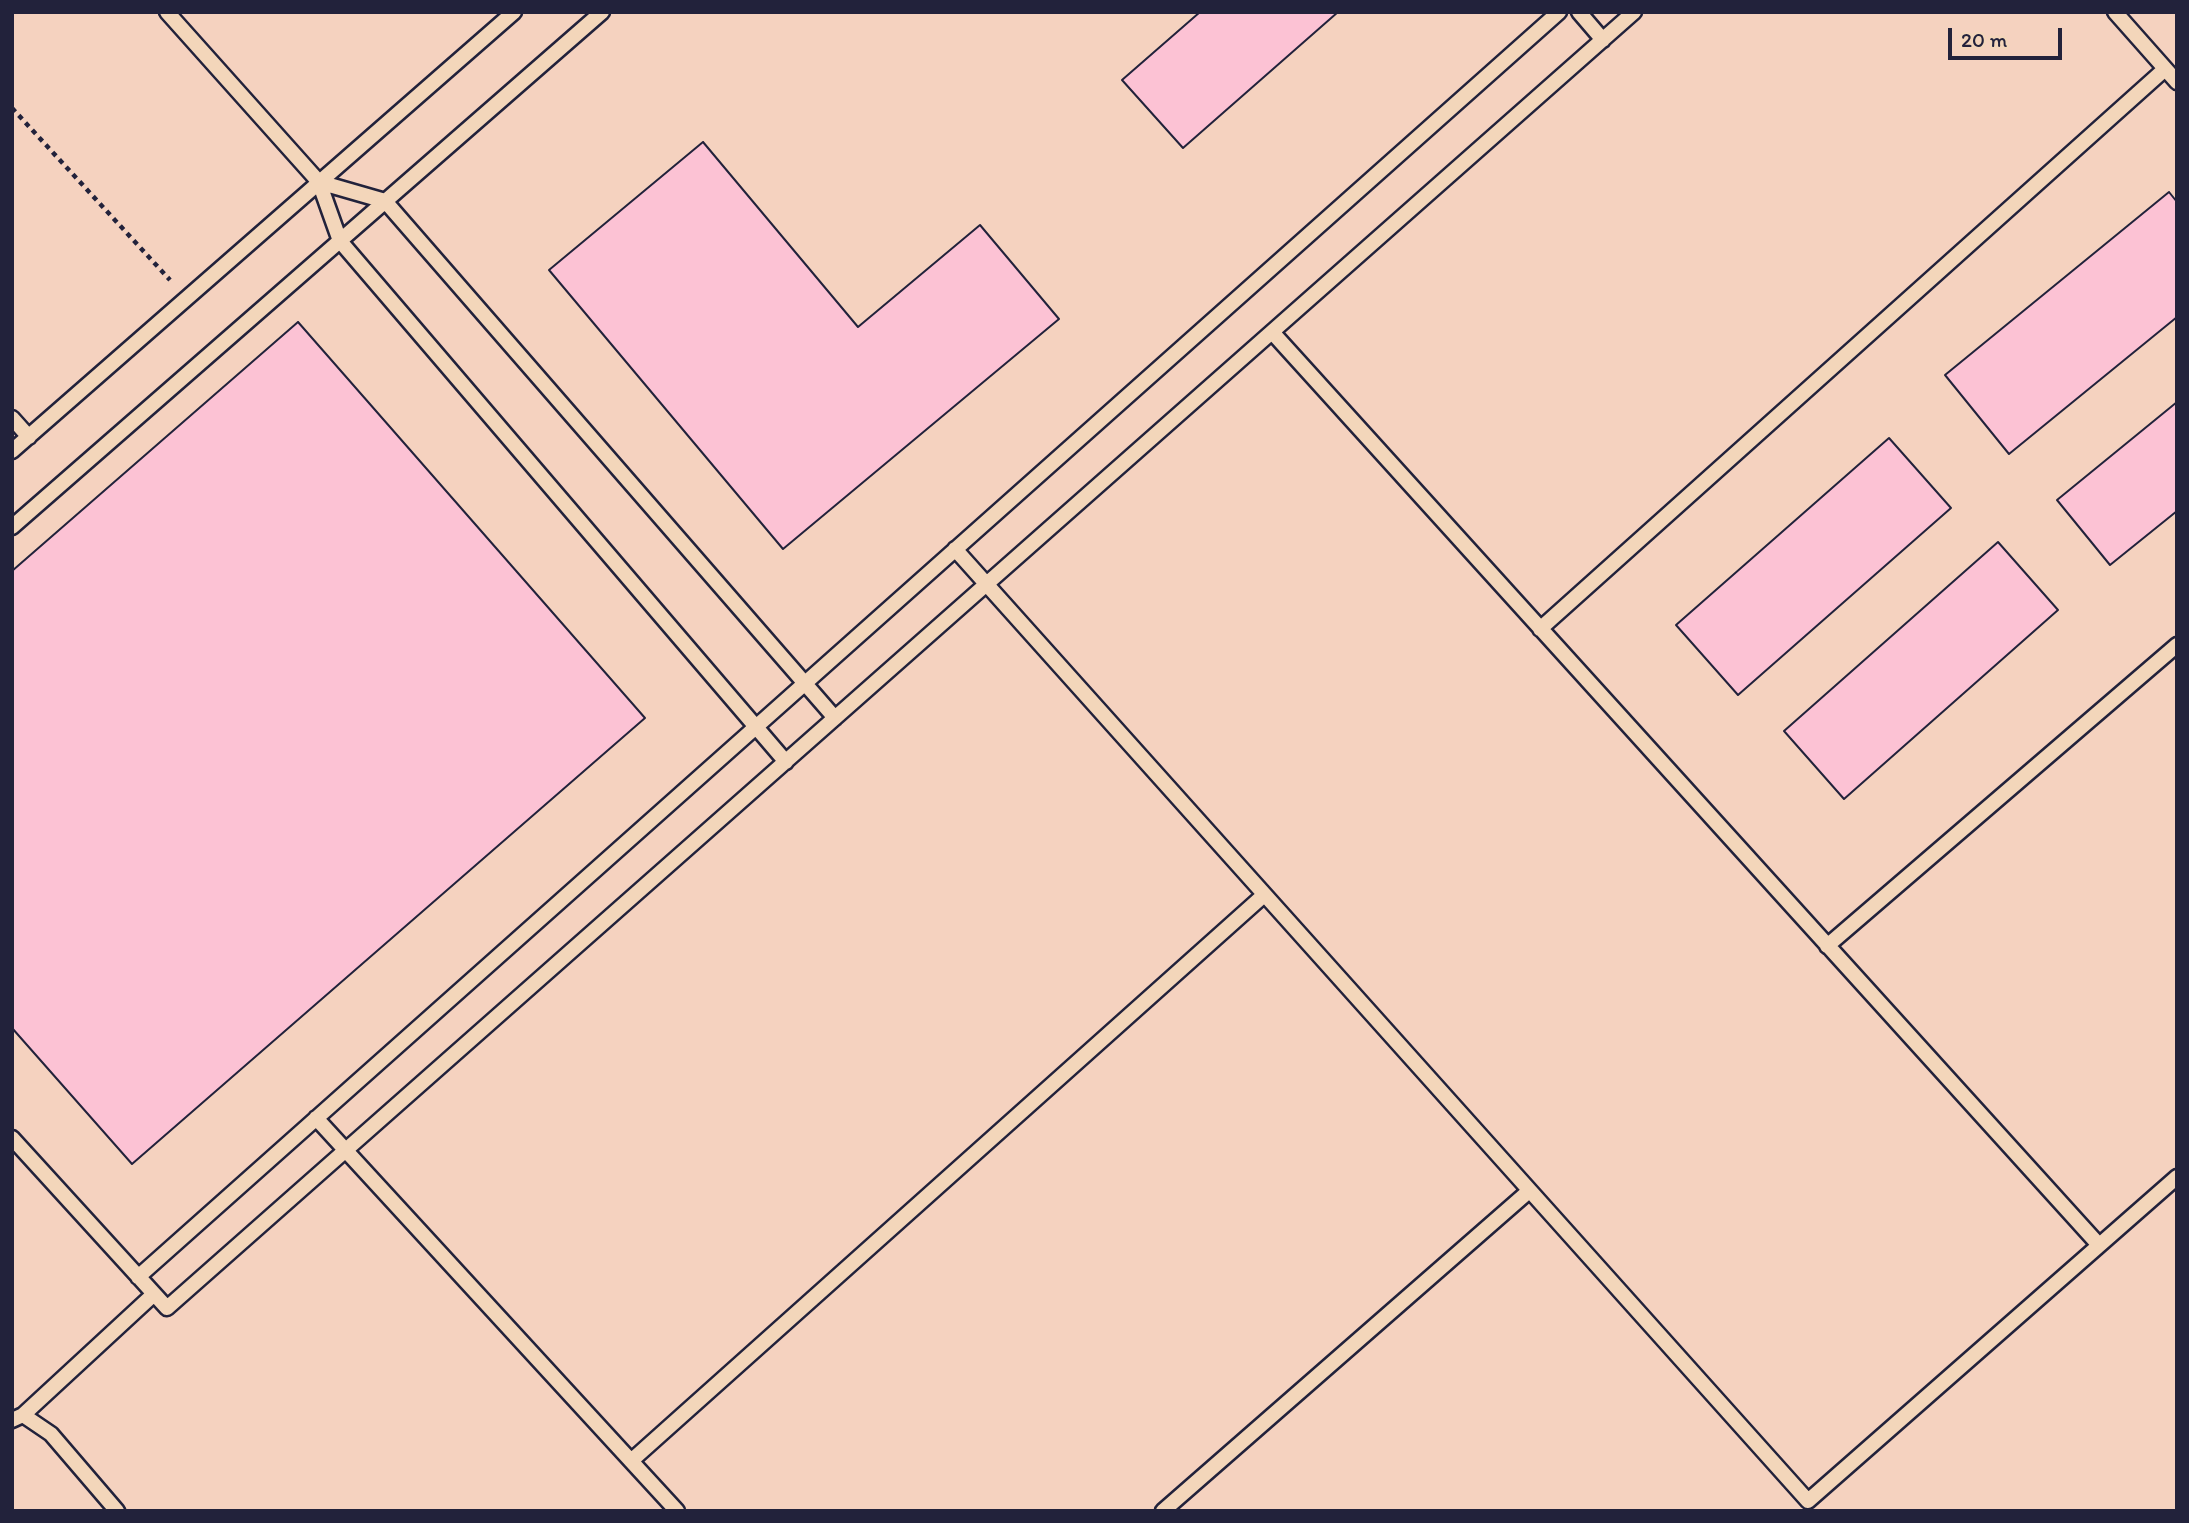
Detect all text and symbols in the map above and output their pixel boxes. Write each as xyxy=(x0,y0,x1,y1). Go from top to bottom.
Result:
scale bar xyxy=(1951,14,2065,58)
text: 20 m xyxy=(1961,27,2007,52)

